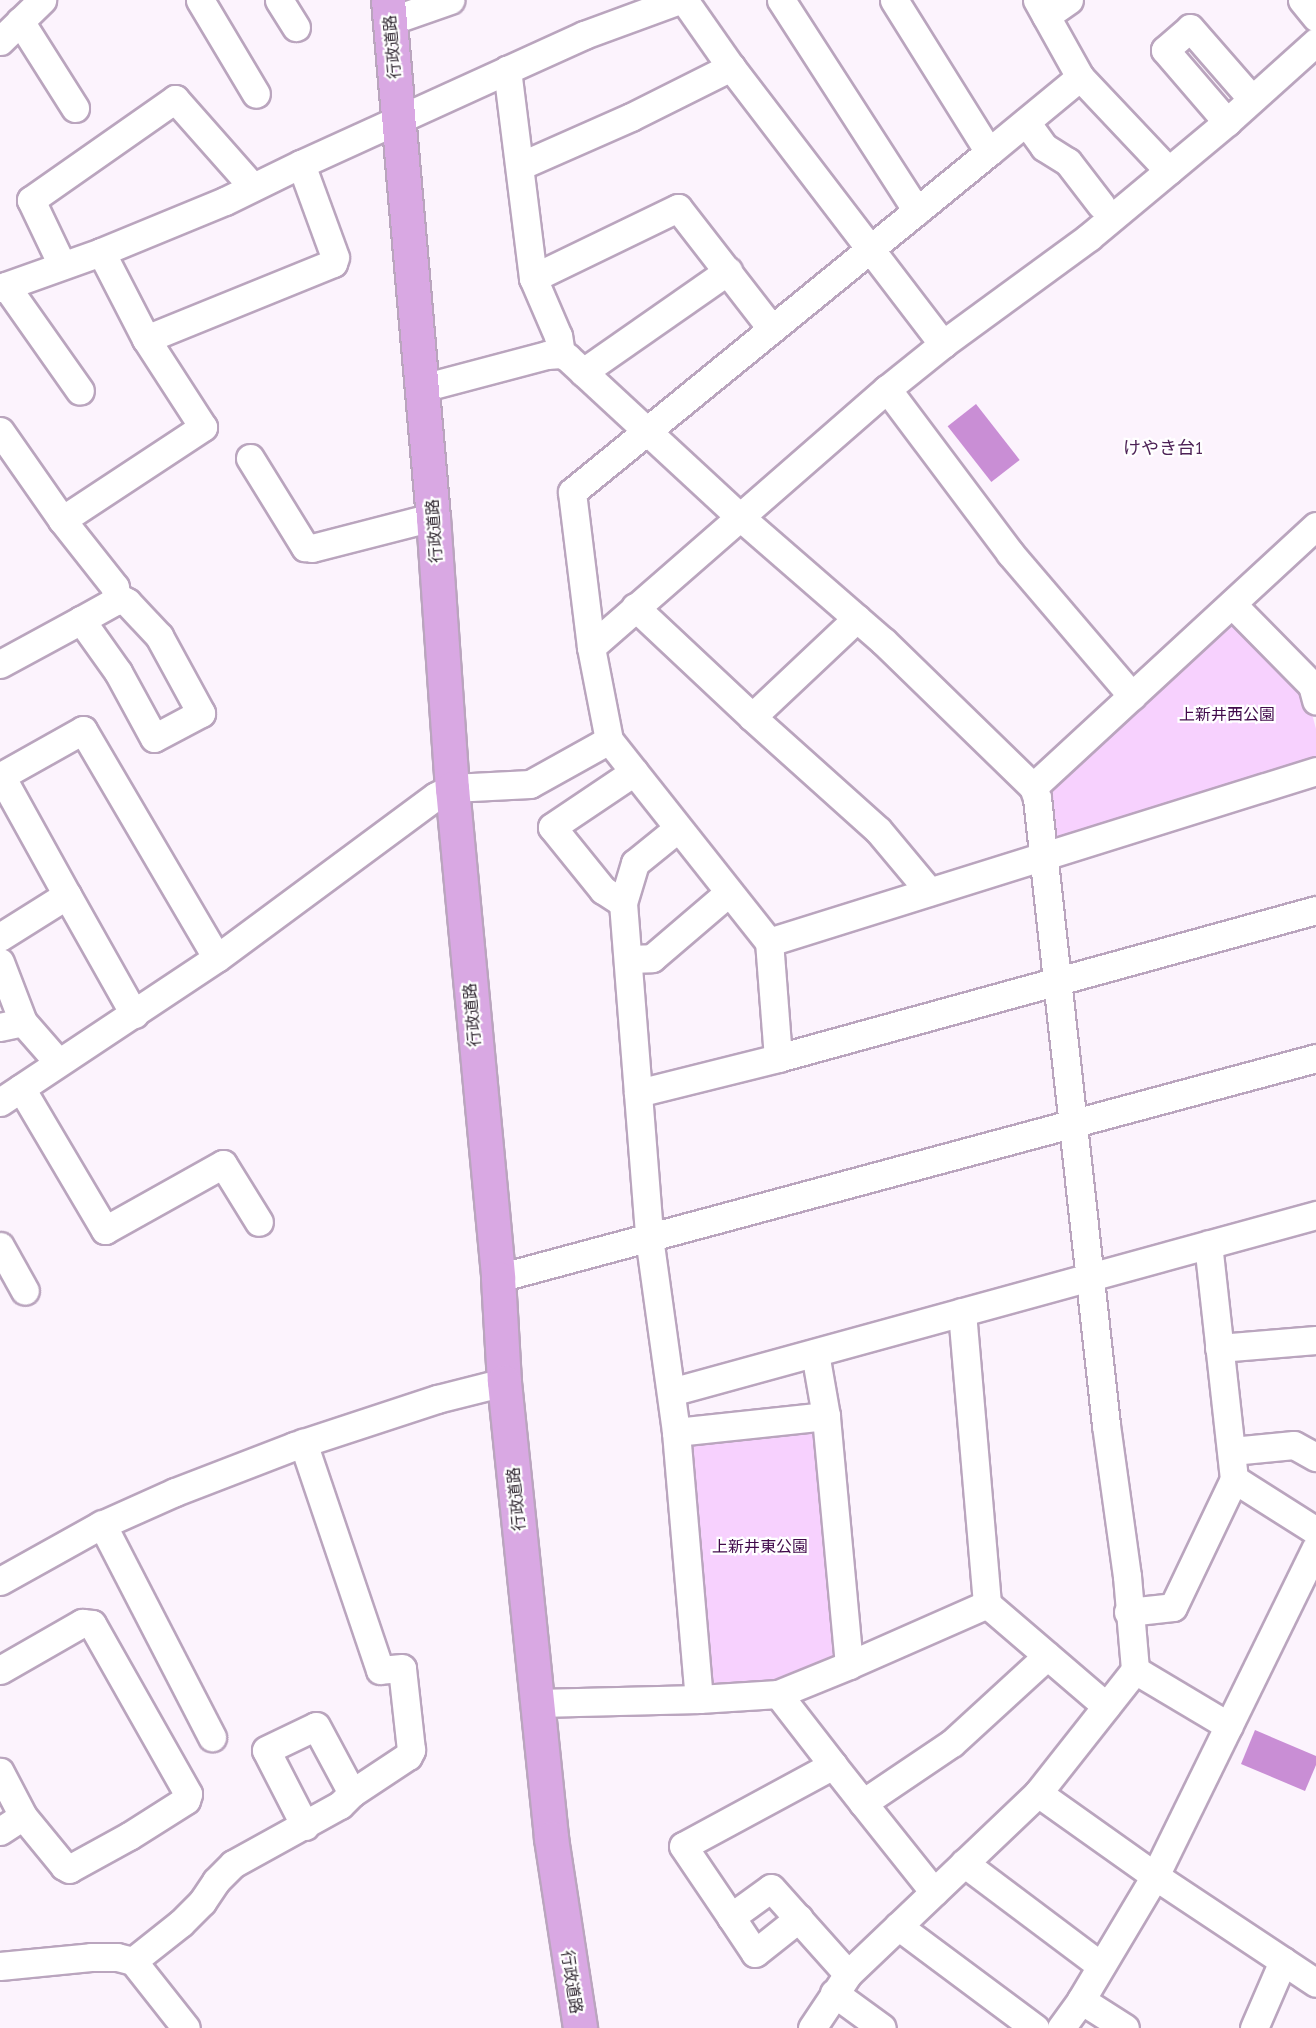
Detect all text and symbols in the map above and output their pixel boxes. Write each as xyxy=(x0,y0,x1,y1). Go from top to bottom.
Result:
street label: 行政道路 xyxy=(380,14,404,80)
district label: けやき台1 xyxy=(1123,437,1203,459)
street label: 行政道路 xyxy=(422,498,446,564)
park label: 上新井西公園 xyxy=(1179,704,1275,724)
street label: 行政道路 xyxy=(460,982,484,1048)
street label: 行政道路 xyxy=(503,1466,529,1532)
park label: 上新井東公園 xyxy=(712,1536,808,1556)
street label: 行政道路 xyxy=(558,1949,586,2015)

